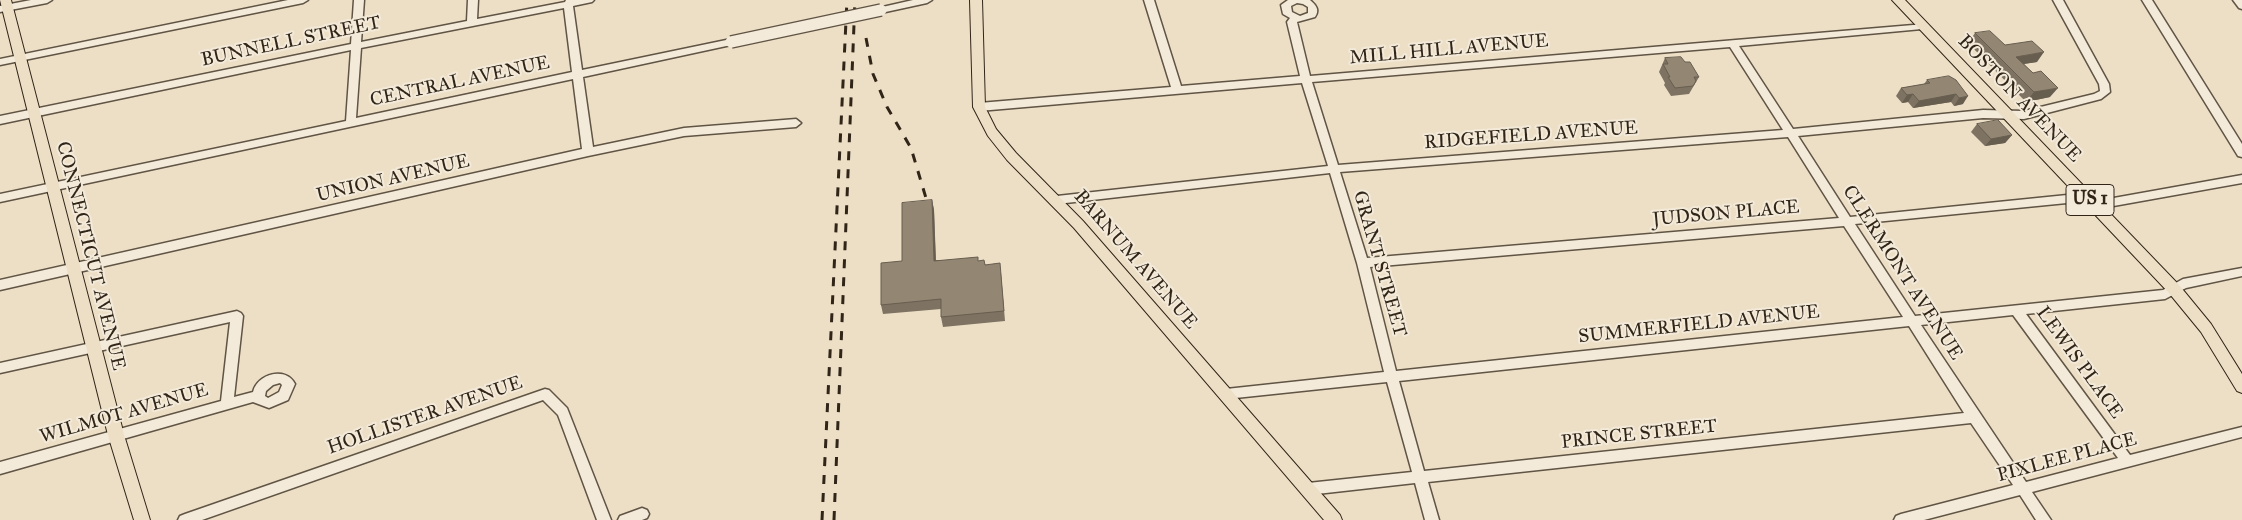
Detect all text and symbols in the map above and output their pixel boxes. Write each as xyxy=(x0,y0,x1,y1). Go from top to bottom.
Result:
street label: BUNNELL STREET xyxy=(199,12,383,72)
street label: MILL HILL AVENUE xyxy=(1349,30,1549,70)
street label: BOSTON AVENUE xyxy=(1952,31,2086,167)
street label: CENTRAL AVENUE xyxy=(368,52,552,112)
street label: RIDGEFIELD AVENUE xyxy=(1423,117,1639,155)
street label: CONNECTICUT AVENUE xyxy=(51,139,129,373)
street label: UNION AVENUE xyxy=(314,150,472,208)
street label: CLERMONT AVENUE xyxy=(1837,181,1967,365)
road number: US 1 xyxy=(2066,184,2114,216)
street label: BARNUM AVENUE xyxy=(1069,186,1201,334)
street label: GRANT STREET xyxy=(1347,188,1411,340)
street label: JUDSON PLACE xyxy=(1652,196,1800,232)
street label: SUMMERFIELD AVENUE xyxy=(1577,301,1821,349)
street label: LEWIS PLACE xyxy=(2031,302,2127,424)
street label: HOLLISTER AVENUE xyxy=(325,372,525,460)
street label: WILMOT AVENUE xyxy=(37,379,211,449)
street label: PRINCE STREET xyxy=(1560,415,1718,455)
street label: PIXLEE PLACE xyxy=(1995,428,2139,488)

